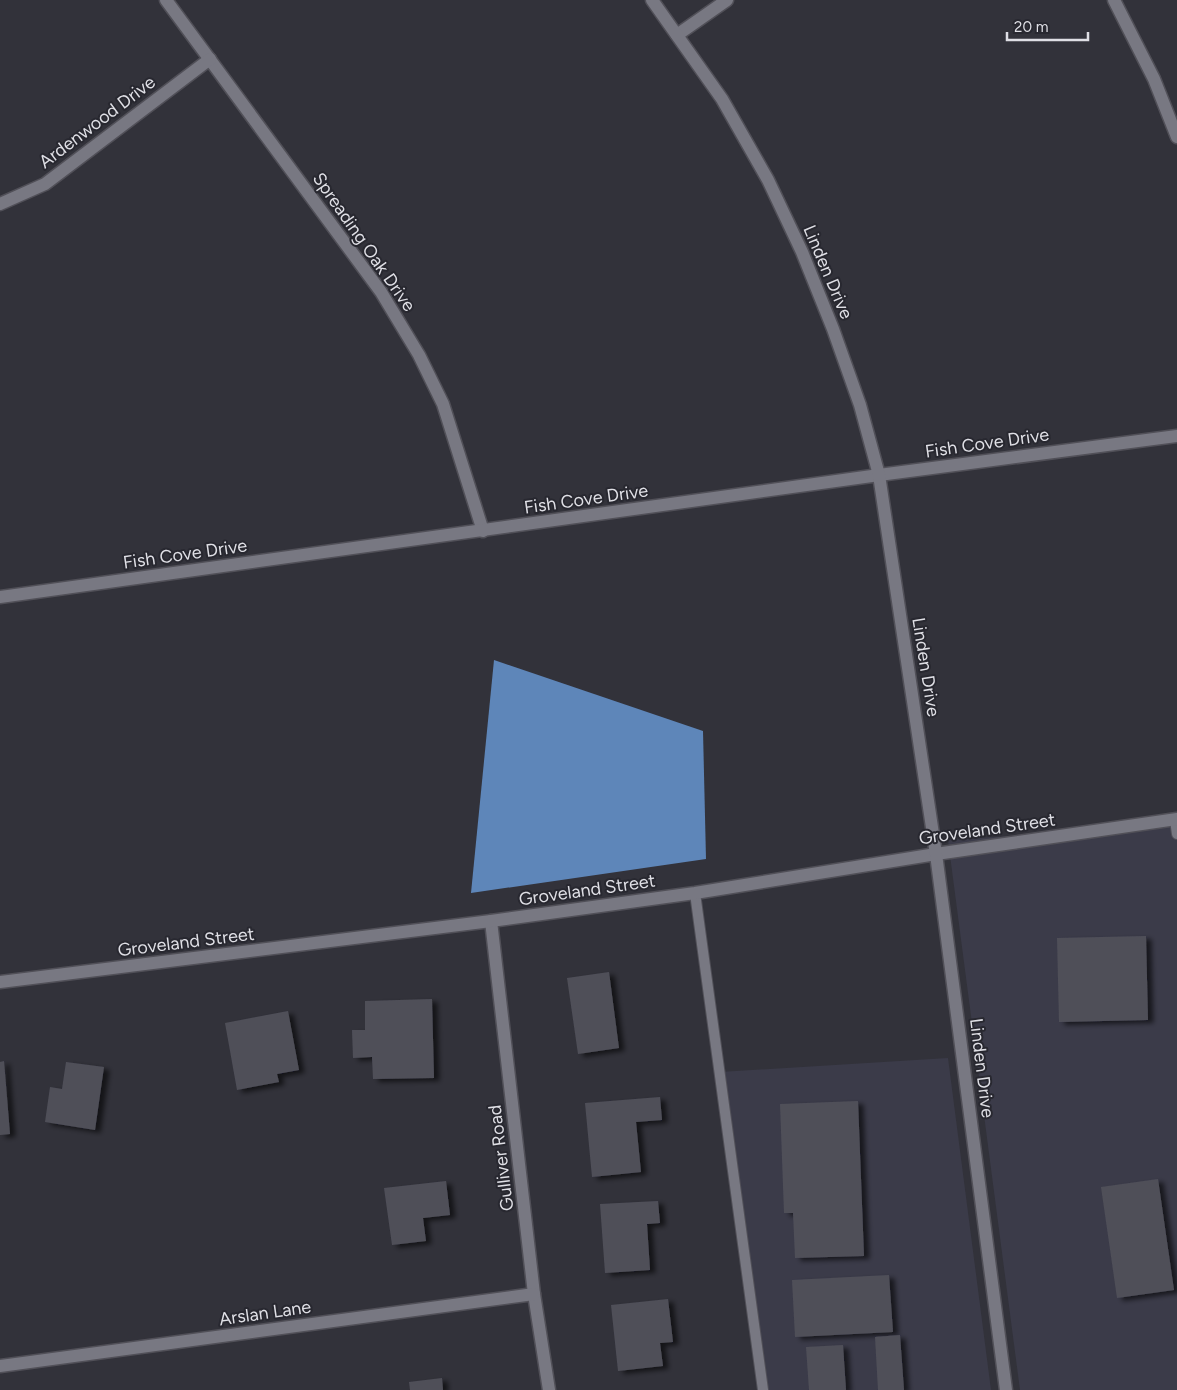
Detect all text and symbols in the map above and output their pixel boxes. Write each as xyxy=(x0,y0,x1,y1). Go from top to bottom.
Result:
scale bar xyxy=(1007,10,1088,42)
text: 20 m xyxy=(1014,18,1048,36)
street label: Ardenwood Drive xyxy=(34,71,160,173)
street label: Spreading Oak Drive xyxy=(308,168,420,316)
street label: Linden Drive xyxy=(798,222,858,323)
street label: Fish Cove Drive xyxy=(924,423,1051,463)
street label: Fish Cove Drive xyxy=(523,479,650,519)
street label: Fish Cove Drive xyxy=(122,534,249,574)
street label: Linden Drive xyxy=(907,616,945,718)
street label: Groveland Street xyxy=(917,809,1057,849)
street label: Groveland Street xyxy=(517,870,657,910)
street label: Groveland Street xyxy=(116,923,256,961)
street label: Linden Drive xyxy=(965,1017,999,1119)
street label: Gulliver Road xyxy=(484,1104,518,1212)
street label: Arslan Lane xyxy=(218,1296,313,1330)

